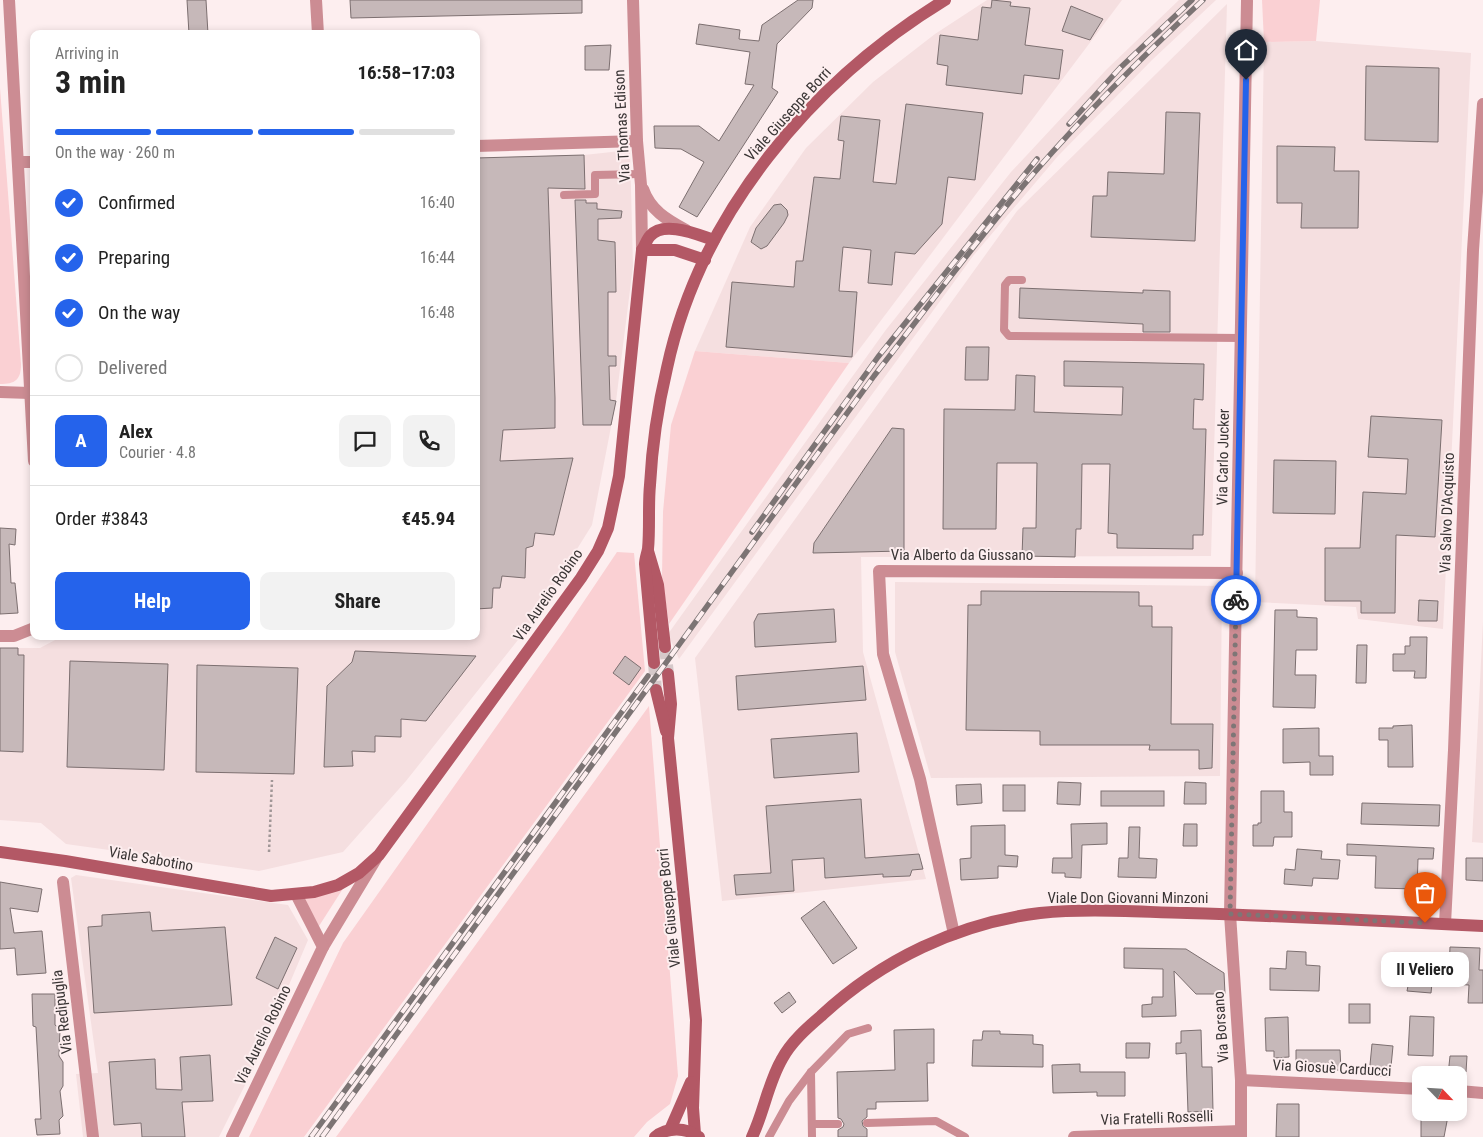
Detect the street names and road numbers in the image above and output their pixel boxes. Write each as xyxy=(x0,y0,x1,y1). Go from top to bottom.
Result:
street label: Viale Giuseppe Borri xyxy=(741,63,835,165)
street label: Via Thomas Edison xyxy=(610,69,634,183)
street label: Via Carlo Jucker xyxy=(1213,408,1233,506)
street label: Via Salvo D'Acquisto xyxy=(1436,452,1458,574)
street label: Via Aurelio Robino xyxy=(509,545,587,645)
street label: Via Alberto da Giussano xyxy=(891,546,1033,564)
street label: Viale Sabotino xyxy=(107,843,195,875)
street label: Viale Giuseppe Borri xyxy=(654,847,684,969)
street label: Viale Don Giovanni Minzoni xyxy=(1047,889,1209,907)
street label: Via Redipuglia xyxy=(48,969,76,1055)
street label: Via Aurelio Robino xyxy=(231,982,295,1088)
street label: Via Borsano xyxy=(1210,991,1232,1063)
street label: Via Giosuè Carducci xyxy=(1272,1056,1392,1080)
street label: Via Fratelli Rosselli xyxy=(1100,1107,1214,1129)

